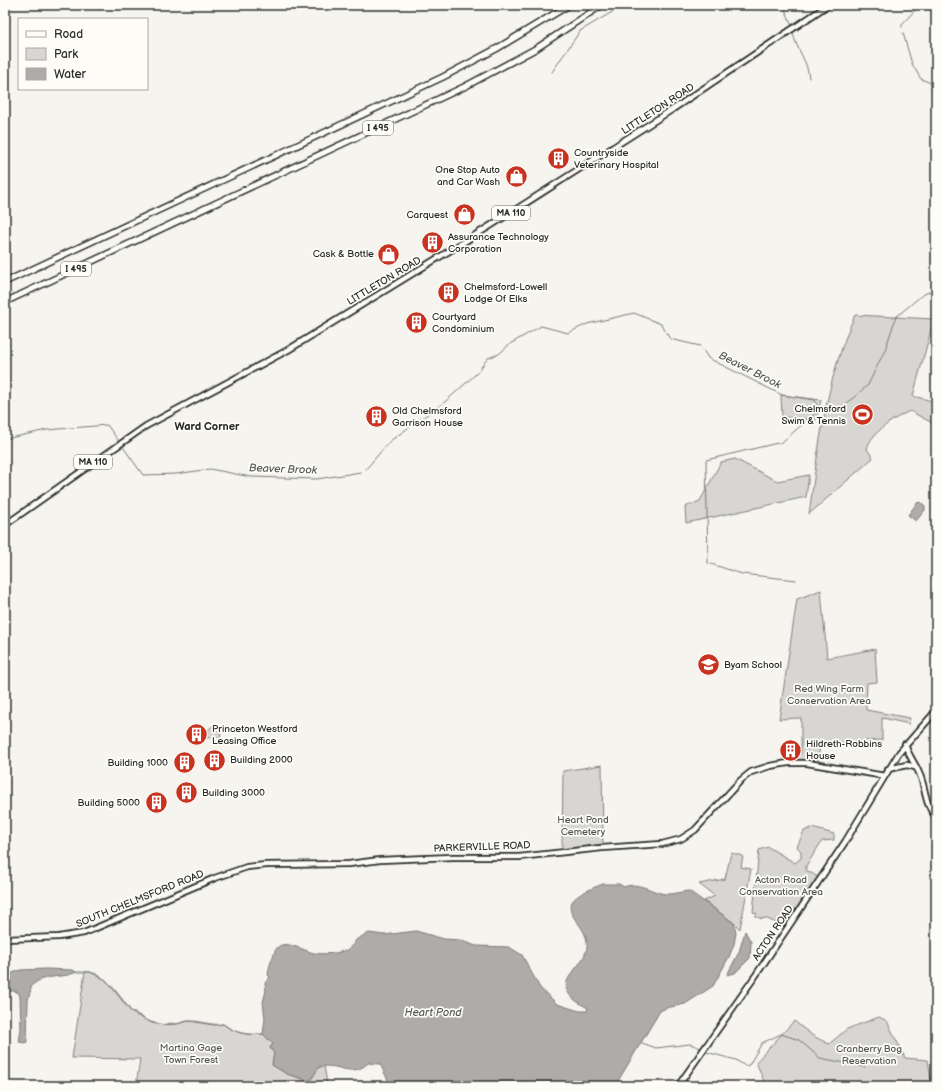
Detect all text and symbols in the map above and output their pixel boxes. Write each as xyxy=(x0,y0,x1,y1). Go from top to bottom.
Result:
legend xyxy=(18,18,148,90)
text: Road xyxy=(54,27,83,42)
text: Park xyxy=(54,47,78,62)
text: Water xyxy=(54,67,86,82)
street label: LITTLETON ROAD xyxy=(619,81,697,137)
road number: I 495 xyxy=(363,121,393,135)
building icon: Countryside Veterinary Hospital xyxy=(545,146,571,172)
place label: Countryside Veterinary Hospital xyxy=(574,147,659,171)
shop icon: One Stop Auto and Car Wash xyxy=(503,163,529,189)
place label: One Stop Auto and Car Wash xyxy=(435,164,500,188)
shop icon: Carquest xyxy=(451,202,477,228)
road number: MA 110 xyxy=(492,206,530,220)
place label: Carquest xyxy=(406,209,448,221)
building icon: Assurance Technology Corporation xyxy=(419,230,445,256)
place label: Assurance Technology Corporation xyxy=(448,231,549,255)
shop icon: Cask & Bottle xyxy=(376,241,402,267)
place label: Cask & Bottle xyxy=(313,248,374,260)
street label: LITTLETON ROAD xyxy=(345,254,423,308)
road number: I 495 xyxy=(61,262,91,276)
building icon: Chelmsford-Lowell Lodge Of Elks xyxy=(436,280,462,306)
place label: Chelmsford-Lowell Lodge Of Elks xyxy=(464,281,547,305)
building icon: Courtyard Condominium xyxy=(403,310,429,336)
place label: Courtyard Condominium xyxy=(432,311,494,335)
water label: Beaver Brook xyxy=(717,349,784,392)
sports icon: Chelmsford Swim & Tennis xyxy=(849,402,875,428)
place label: Chelmsford Swim & Tennis xyxy=(781,403,846,427)
building icon: Old Chelmsford Garrison House xyxy=(364,404,390,430)
place label: Old Chelmsford Garrison House xyxy=(392,405,463,429)
district label: Ward Corner xyxy=(175,420,240,433)
road number: MA 110 xyxy=(74,455,112,469)
water label: Beaver Brook xyxy=(249,461,318,477)
school or university icon: Byam School xyxy=(695,652,721,678)
place label: Byam School xyxy=(724,659,782,671)
park label: Red Wing Farm Conservation Area xyxy=(787,683,871,707)
building icon: Princeton Westford Leasing Office xyxy=(184,722,210,748)
place label: Princeton Westford Leasing Office xyxy=(212,723,298,747)
building icon: Hildreth-Robbins House xyxy=(778,737,804,763)
place label: Hildreth-Robbins House xyxy=(806,738,882,762)
building icon: Building 2000 xyxy=(202,747,228,773)
building icon: Building 1000 xyxy=(171,750,197,776)
place label: Building 2000 xyxy=(230,754,293,766)
place label: Building 1000 xyxy=(107,757,168,769)
building icon: Building 3000 xyxy=(173,780,199,806)
place label: Building 3000 xyxy=(202,787,265,799)
building icon: Building 5000 xyxy=(143,790,169,816)
place label: Building 5000 xyxy=(78,797,140,809)
park label: Heart Pond Cemetery xyxy=(557,814,609,838)
street label: PARKERVILLE ROAD xyxy=(433,839,531,855)
street label: SOUTH CHELMSFORD ROAD xyxy=(74,868,206,930)
park label: Acton Road Conservation Area xyxy=(739,874,823,898)
street label: ACTON ROAD xyxy=(750,903,796,963)
water label: Heart Pond xyxy=(404,1006,462,1019)
park label: Martina Gage Town Forest xyxy=(160,1042,222,1066)
park label: Cranberry Bog Reservation xyxy=(836,1043,902,1067)

